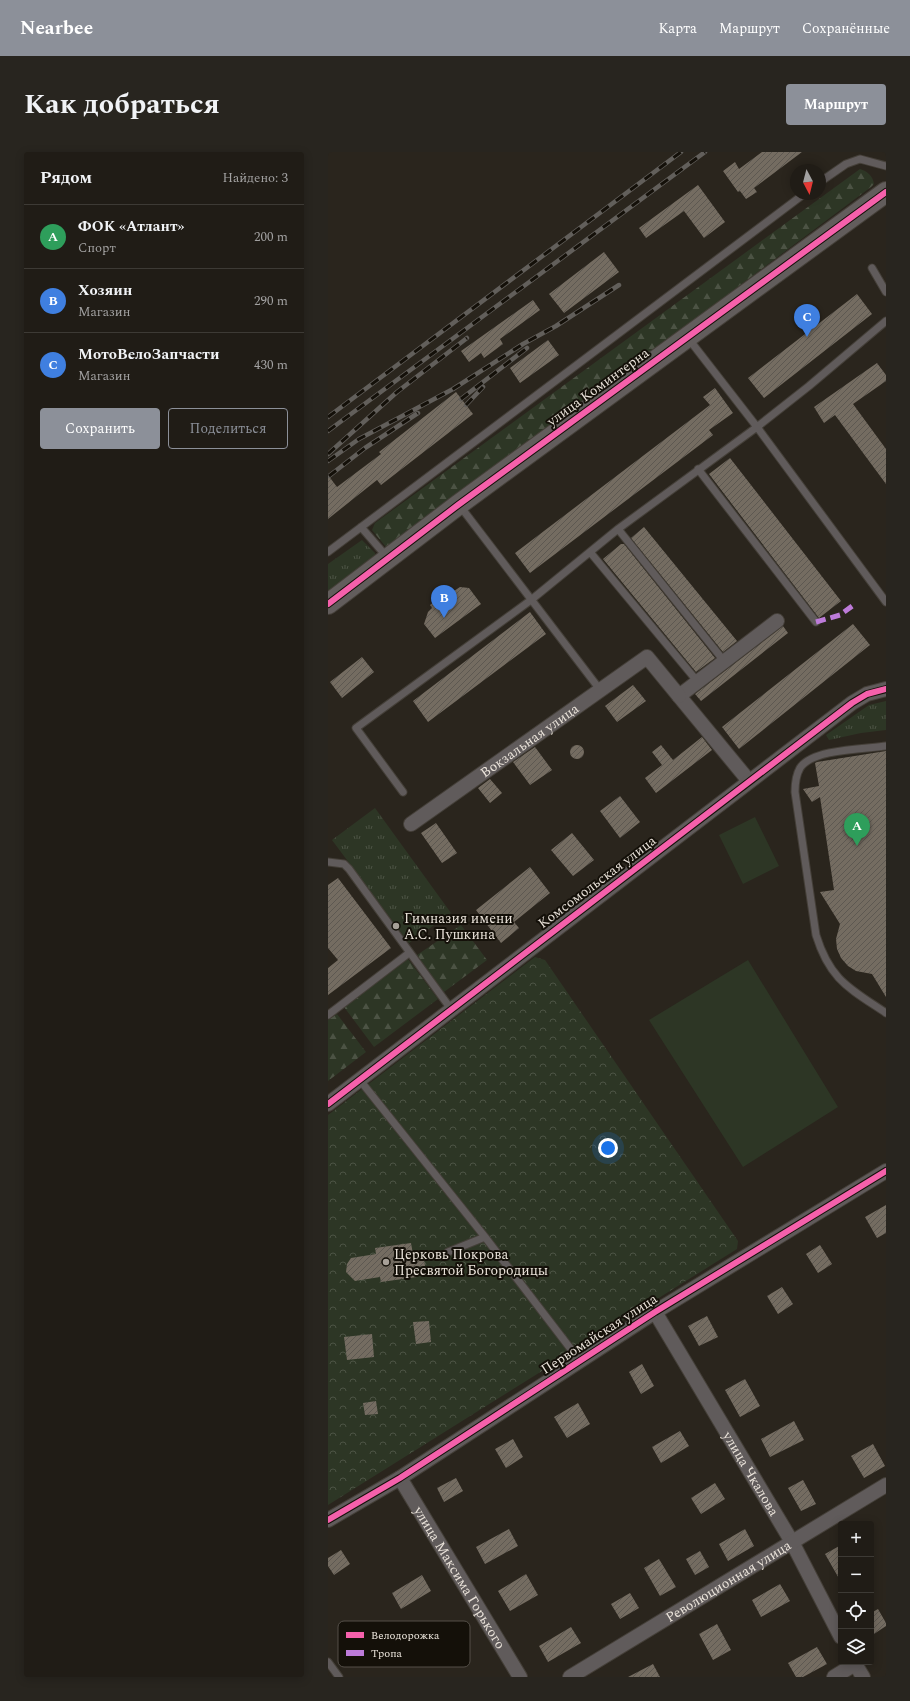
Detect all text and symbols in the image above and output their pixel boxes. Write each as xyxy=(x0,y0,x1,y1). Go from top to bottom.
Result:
text: Nearbee xyxy=(20,14,93,43)
text: Карта xyxy=(659,18,697,39)
text: Маршрут xyxy=(719,18,780,39)
text: Сохранённые xyxy=(802,18,890,39)
text: Как добраться xyxy=(24,83,220,126)
button: Маршрут xyxy=(786,84,886,125)
north arrow xyxy=(790,164,826,200)
text: Рядом xyxy=(40,165,92,191)
text: Найдено: 3 xyxy=(222,168,288,188)
text: ФОК «Атлант» xyxy=(78,215,185,238)
text: A xyxy=(48,227,58,247)
text: 200 m xyxy=(254,227,288,247)
text: Спорт xyxy=(78,238,116,258)
text: Хозяин xyxy=(78,279,132,302)
text: B xyxy=(48,291,58,311)
text: 290 m xyxy=(254,291,288,311)
text: Магазин xyxy=(78,302,130,322)
pin: C xyxy=(794,304,820,337)
text: МотоВелоЗапчасти xyxy=(78,343,220,366)
street label: улица Коминтерна xyxy=(542,343,654,432)
text: C xyxy=(48,355,58,375)
text: 430 m xyxy=(254,355,288,375)
text: Магазин xyxy=(78,366,130,386)
button: Сохранить xyxy=(40,408,160,449)
button: Поделиться xyxy=(168,408,288,449)
pin: B xyxy=(431,585,457,618)
street label: Вокзальная улица xyxy=(476,698,583,783)
pin: A xyxy=(844,813,870,846)
street label: Комсомольская улица xyxy=(533,830,661,934)
place label: Гимназия имени А.С. Пушкина xyxy=(404,908,513,945)
marker: Гимназия имени А.С. Пушкина xyxy=(391,921,401,931)
your location xyxy=(598,1138,618,1158)
place label: Церковь Покрова Пресвятой Богородицы xyxy=(394,1244,548,1281)
marker: Церковь Покрова Пресвятой Богородицы xyxy=(381,1257,391,1267)
street label: Первомайская улица xyxy=(537,1288,662,1380)
street label: улица Чкалова xyxy=(717,1426,785,1520)
street label: улица Максима Горького xyxy=(408,1501,511,1653)
map controls xyxy=(838,1521,874,1665)
button: + xyxy=(838,1521,874,1557)
street label: Революционная улица xyxy=(661,1534,795,1627)
button: − xyxy=(838,1557,874,1593)
button: locate xyxy=(838,1593,874,1629)
legend xyxy=(338,1621,470,1667)
text: Велодорожка xyxy=(371,1627,440,1644)
button: layers xyxy=(838,1629,874,1665)
text: Тропа xyxy=(371,1645,403,1662)

